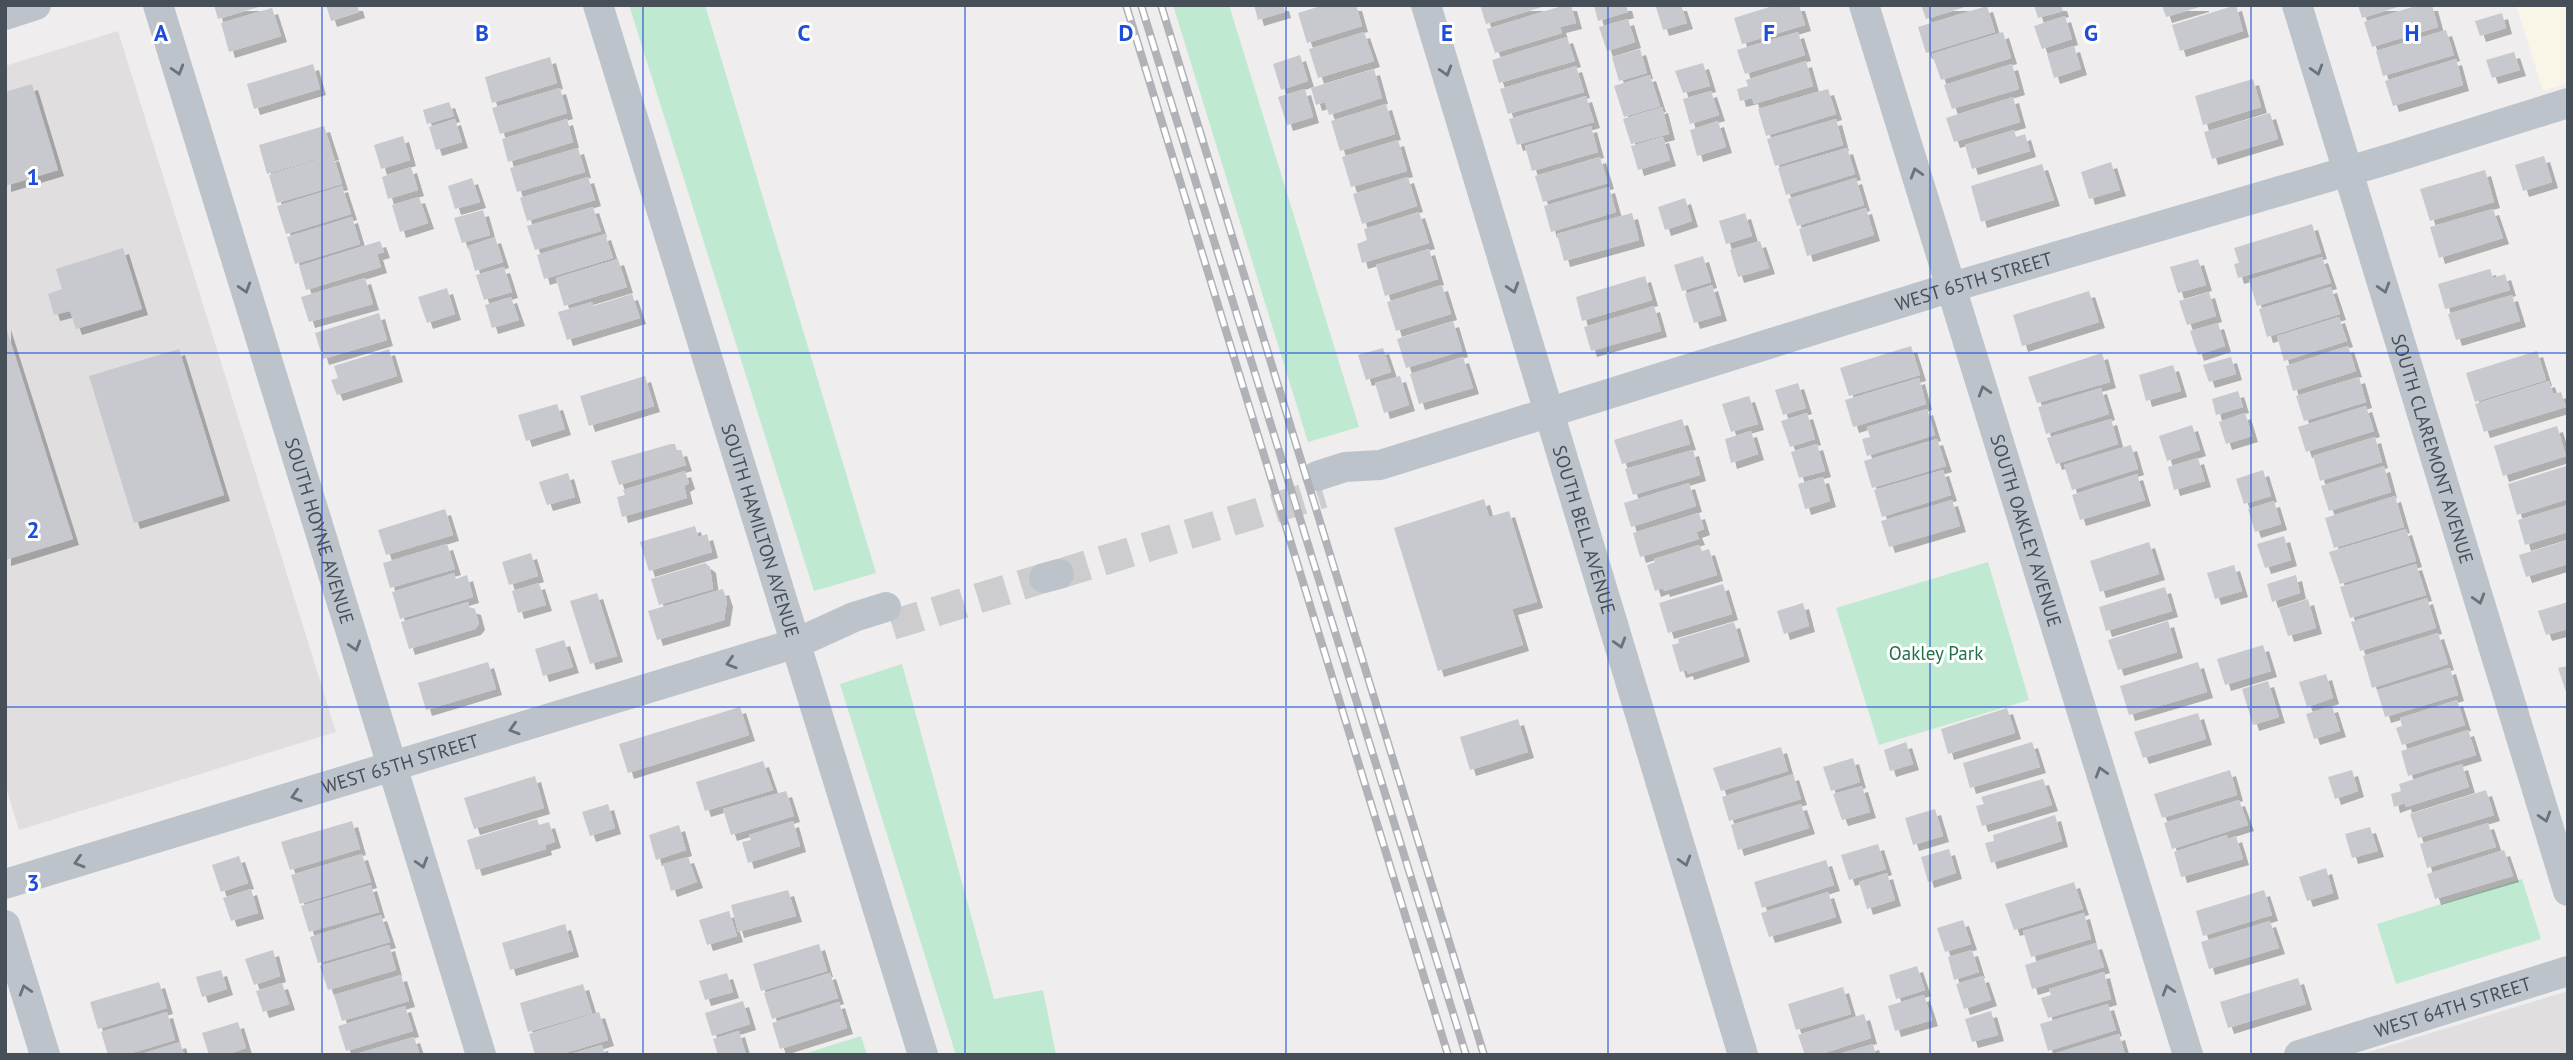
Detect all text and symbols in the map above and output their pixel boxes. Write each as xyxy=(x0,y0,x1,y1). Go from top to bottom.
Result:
text: A xyxy=(154,18,168,47)
text: B xyxy=(475,18,489,47)
text: C xyxy=(798,18,811,47)
text: D xyxy=(1119,18,1133,47)
text: E xyxy=(1441,18,1453,47)
text: F xyxy=(1763,18,1775,47)
text: G xyxy=(2084,18,2098,47)
text: H xyxy=(2405,18,2419,47)
one-way arrow xyxy=(170,64,184,76)
one-way arrow xyxy=(1438,64,1453,76)
one-way arrow xyxy=(2309,64,2324,76)
text: 1 xyxy=(26,162,40,191)
one-way arrow xyxy=(1910,168,1925,180)
street label: WEST 65TH STREET xyxy=(1892,246,2056,316)
one-way arrow xyxy=(237,281,251,294)
one-way arrow xyxy=(1505,281,1519,294)
one-way arrow xyxy=(2376,281,2390,294)
street label: SOUTH CLAREMONT AVENUE xyxy=(2386,331,2479,567)
one-way arrow xyxy=(1977,385,1992,397)
street label: SOUTH HAMILTON AVENUE xyxy=(716,421,805,640)
street label: SOUTH OAKLEY AVENUE xyxy=(1985,431,2067,630)
street label: SOUTH HOYNE AVENUE xyxy=(280,435,360,627)
street label: SOUTH BELL AVENUE xyxy=(1548,442,1621,617)
text: 2 xyxy=(26,515,40,544)
one-way arrow xyxy=(2470,593,2485,605)
one-way arrow xyxy=(1611,636,1626,648)
one-way arrow xyxy=(347,639,361,652)
park label: Oakley Park xyxy=(1889,641,1983,665)
one-way arrow xyxy=(726,654,738,669)
one-way arrow xyxy=(508,721,520,736)
street label: WEST 65TH STREET xyxy=(319,728,482,799)
one-way arrow xyxy=(2095,766,2109,779)
one-way arrow xyxy=(291,787,303,802)
one-way arrow xyxy=(2537,811,2552,823)
one-way arrow xyxy=(73,853,85,868)
one-way arrow xyxy=(1676,854,1691,866)
one-way arrow xyxy=(414,857,428,869)
text: 3 xyxy=(26,868,40,897)
street label: WEST 64TH STREET xyxy=(2371,971,2534,1043)
one-way arrow xyxy=(19,984,34,996)
one-way arrow xyxy=(2162,984,2176,996)

